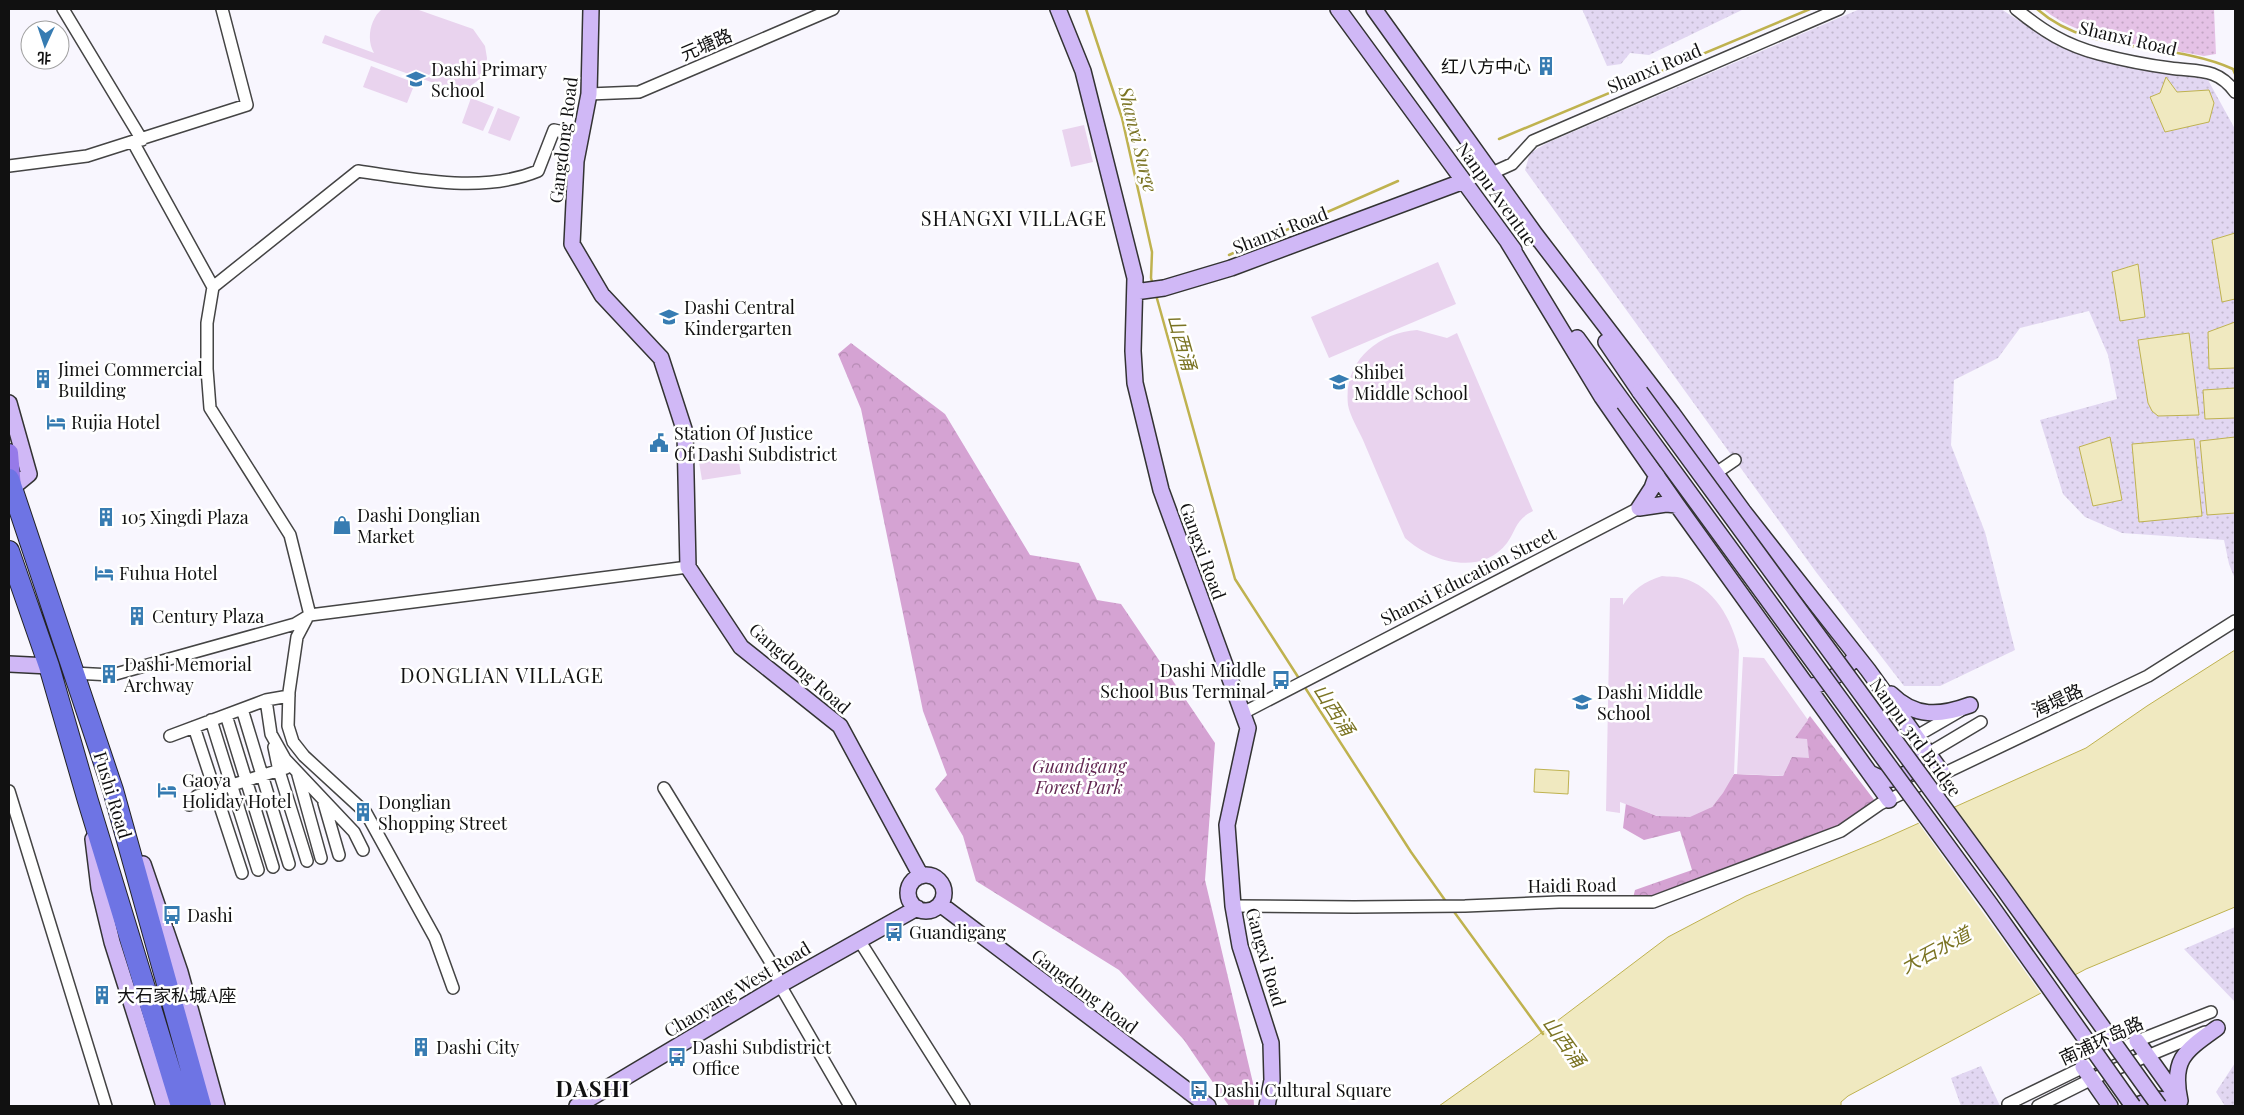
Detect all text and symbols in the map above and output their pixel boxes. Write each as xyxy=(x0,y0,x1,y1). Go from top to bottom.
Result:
street label: Shanxi Road xyxy=(2077,15,2180,61)
north arrow xyxy=(20,20,70,70)
street label: 元塘路 xyxy=(676,22,736,66)
street label: Shanxi Road xyxy=(1603,37,1705,99)
text: 北 xyxy=(37,49,52,68)
place label: 红八方中心 xyxy=(1441,54,1531,78)
building icon: 红八方中心 xyxy=(1535,55,1557,77)
place label: Dashi Primary School xyxy=(431,57,547,102)
school or university icon: Dashi Primary School xyxy=(405,68,427,90)
street label: Gangdong Road xyxy=(543,75,583,205)
water label: Shanxi Surge xyxy=(1113,82,1165,195)
street label: Nanpu Aventue xyxy=(1451,137,1543,251)
street label: Shanxi Road xyxy=(1229,201,1332,259)
district label: SHANGXI VILLAGE xyxy=(921,204,1107,231)
place label: Dashi Central Kindergarten xyxy=(684,295,795,340)
school or university icon: Dashi Central Kindergarten xyxy=(658,306,680,328)
water label: 山西涌 xyxy=(1163,311,1204,375)
place label: Jimei Commercial Building xyxy=(57,357,203,402)
place label: Shibei Middle School xyxy=(1354,360,1468,405)
building icon: Jimei Commercial Building xyxy=(32,368,54,390)
school or university icon: Shibei Middle School xyxy=(1328,371,1350,393)
place label: Rujia Hotel xyxy=(71,410,160,434)
hotel icon: Rujia Hotel xyxy=(45,411,67,433)
place label: Station Of Justice Of Dashi Subdistrict xyxy=(674,421,837,466)
public building icon: Station Of Justice Of Dashi Subdistrict xyxy=(648,432,670,454)
street label: Gangxi Road xyxy=(1174,499,1232,603)
place label: Dashi Donglian Market xyxy=(357,503,481,548)
place label: 105 Xingdi Plaza xyxy=(121,505,249,529)
building icon: 105 Xingdi Plaza xyxy=(95,506,117,528)
shop icon: Dashi Donglian Market xyxy=(331,514,353,536)
street label: Shanxi Education Street xyxy=(1376,521,1560,631)
place label: Fuhua Hotel xyxy=(119,561,218,585)
hotel icon: Fuhua Hotel xyxy=(93,562,115,584)
place label: Century Plaza xyxy=(152,604,264,628)
building icon: Century Plaza xyxy=(126,605,148,627)
street label: Gangdong Road xyxy=(744,617,856,719)
place label: Dashi Memorial Archway xyxy=(123,652,252,697)
place label: Dashi Middle School Bus Terminal xyxy=(1100,658,1266,703)
district label: DONGLIAN VILLAGE xyxy=(400,661,604,688)
building icon: Dashi Memorial Archway xyxy=(98,663,120,685)
bus stop icon: Dashi Middle School Bus Terminal xyxy=(1270,669,1292,691)
street label: Nanpu 3rd Bridge xyxy=(1865,673,1967,801)
water label: 山西涌 xyxy=(1309,678,1363,742)
street label: 海堤路 xyxy=(2027,678,2087,722)
place label: Dashi Middle School xyxy=(1597,680,1703,725)
school or university icon: Dashi Middle School xyxy=(1571,691,1593,713)
street label: Fushi Road xyxy=(88,748,138,842)
park label: Guandigang Forest Park xyxy=(1032,754,1128,799)
place label: Gaoya Holiday Hotel xyxy=(182,768,292,813)
hotel icon: Gaoya Holiday Hotel xyxy=(156,779,178,801)
place label: Donglian Shopping Street xyxy=(378,790,508,835)
building icon: Donglian Shopping Street xyxy=(352,801,374,823)
street label: Haidi Road xyxy=(1527,872,1617,898)
place label: Dashi xyxy=(187,903,233,927)
bus stop icon: Dashi xyxy=(161,904,183,926)
street label: Gangxi Road xyxy=(1240,905,1292,1010)
water label: 大石水道 xyxy=(1895,918,1977,978)
place label: Guandigang xyxy=(909,920,1006,944)
bus stop icon: Guandigang xyxy=(883,921,905,943)
street label: Chaoyang West Road xyxy=(659,935,815,1042)
street label: Gangdong Road xyxy=(1027,943,1143,1039)
place label: 大石家私城A座 xyxy=(117,983,236,1007)
building icon: 大石家私城A座 xyxy=(91,984,113,1006)
water label: 山西涌 xyxy=(1538,1010,1593,1073)
street label: 南浦环岛路 xyxy=(2055,1010,2147,1070)
place label: Dashi City xyxy=(436,1035,519,1059)
place label: Dashi Subdistrict Office xyxy=(692,1035,832,1080)
building icon: Dashi City xyxy=(410,1036,432,1058)
bus stop icon: Dashi Subdistrict Office xyxy=(666,1046,688,1068)
district label: DASHI xyxy=(556,1073,630,1103)
place label: Dashi Cultural Square xyxy=(1214,1078,1392,1102)
bus stop icon: Dashi Cultural Square xyxy=(1188,1079,1210,1101)

